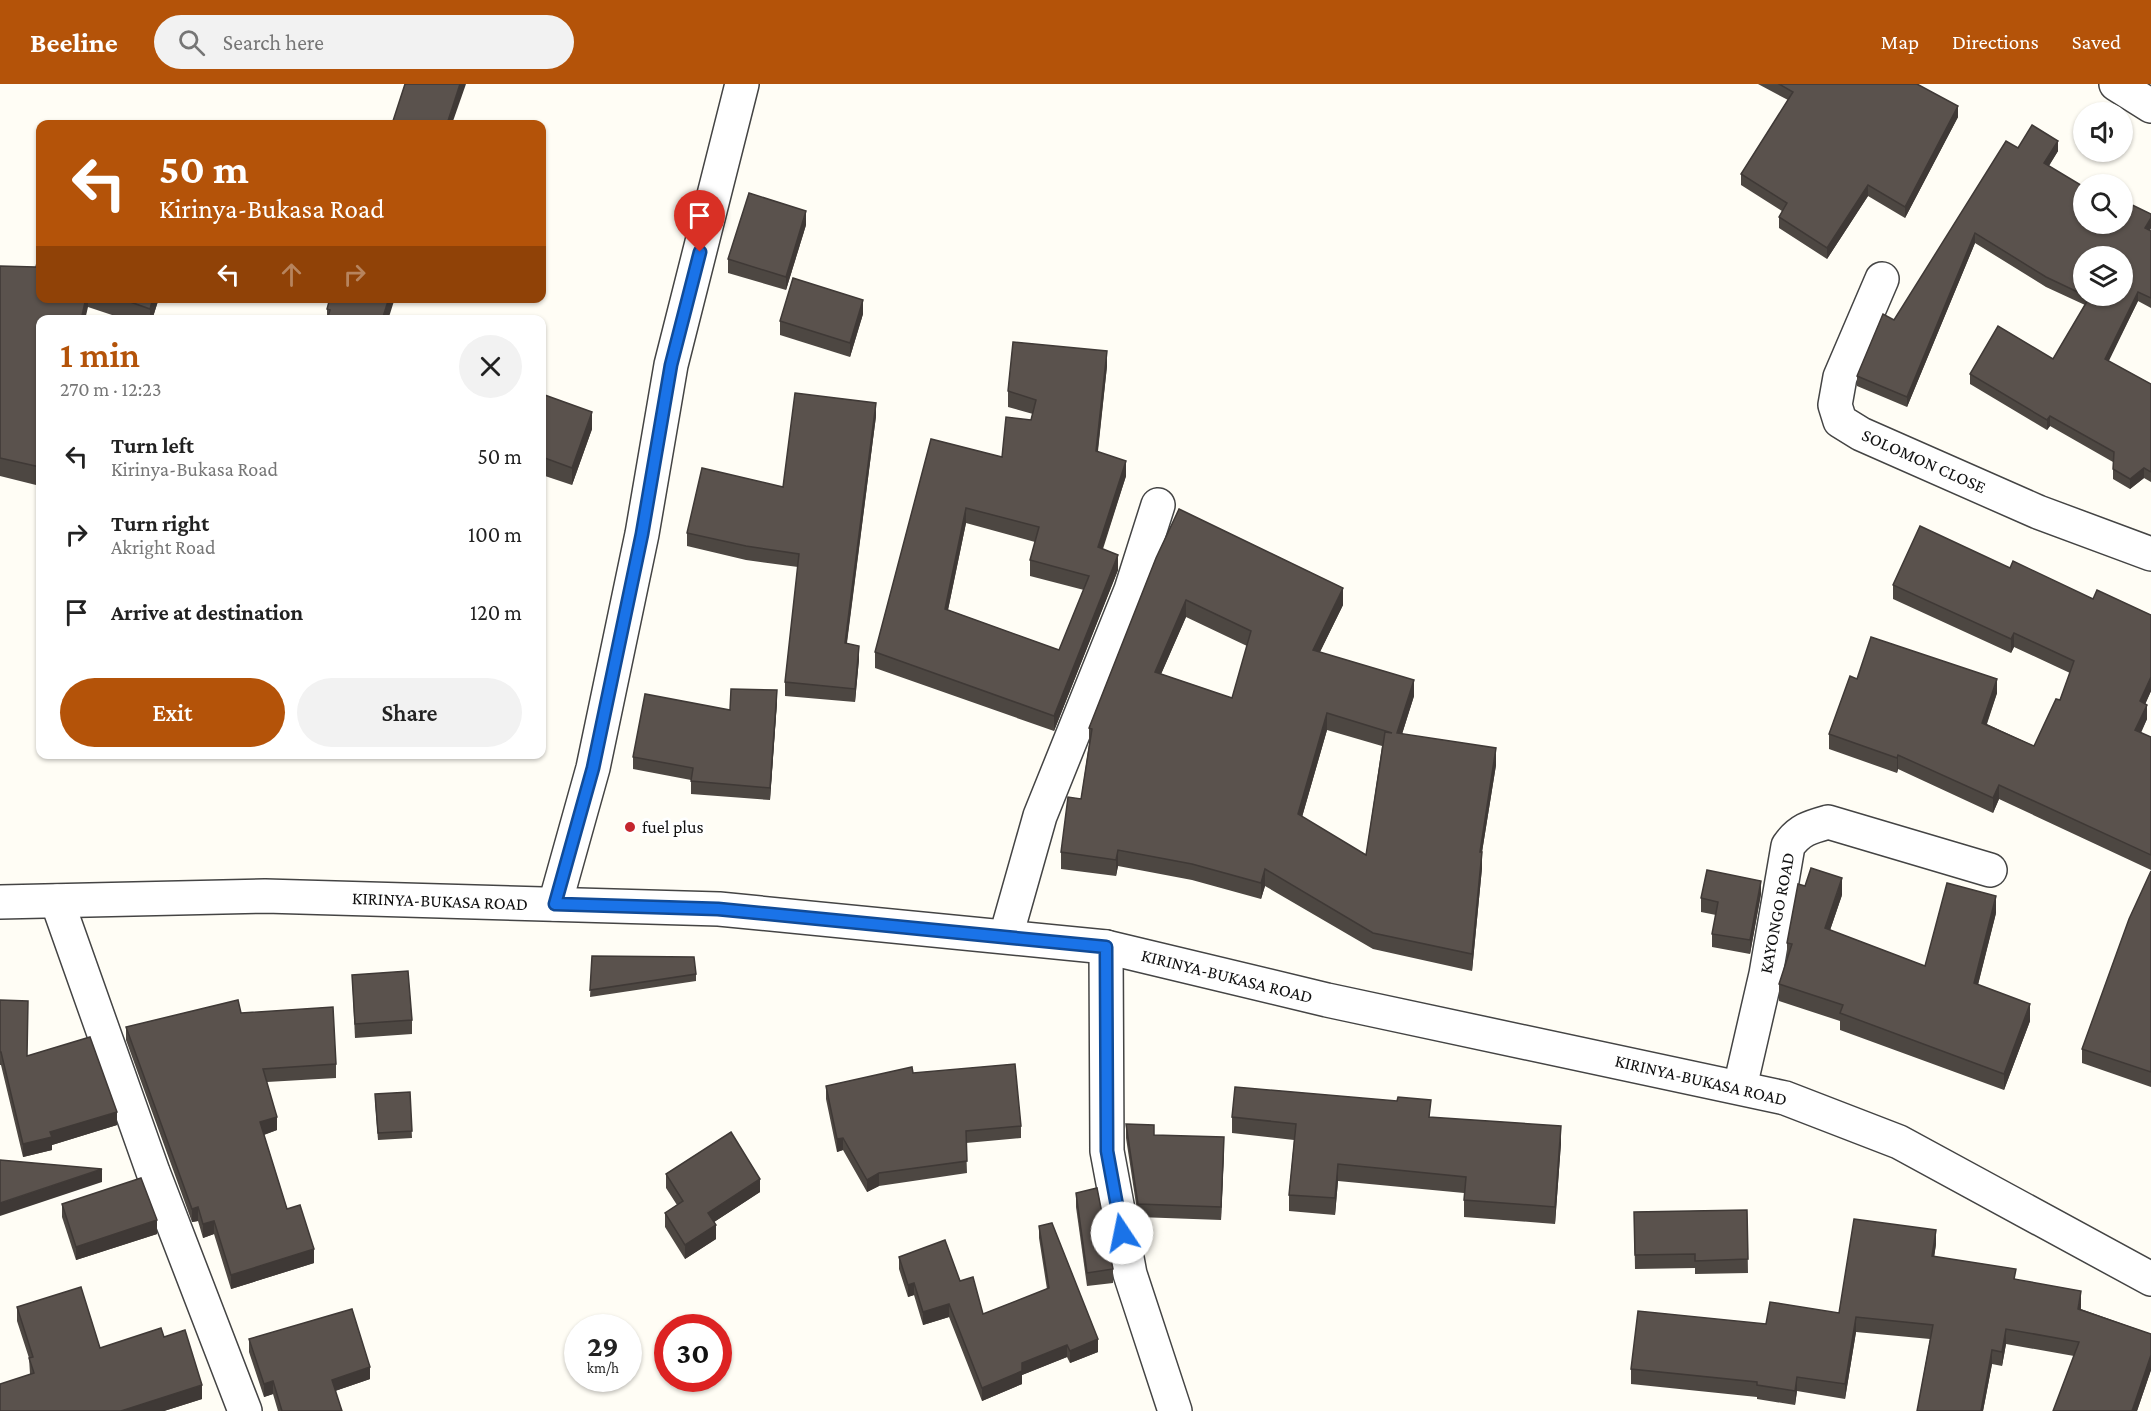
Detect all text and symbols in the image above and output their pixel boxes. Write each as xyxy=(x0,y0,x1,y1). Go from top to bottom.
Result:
search box xyxy=(154,15,574,69)
icon: search xyxy=(175,26,208,59)
text: Beeline xyxy=(30,27,118,58)
text: Search here xyxy=(223,30,324,55)
text: Map xyxy=(1881,30,1919,54)
text: Directions xyxy=(1952,30,2039,54)
text: Saved xyxy=(2072,30,2121,54)
map controls xyxy=(2073,102,2133,306)
button: sound xyxy=(2073,102,2133,162)
icon: left xyxy=(60,144,138,222)
text: 50 m xyxy=(159,145,249,192)
button: search xyxy=(2073,174,2133,234)
pin xyxy=(674,190,725,252)
text: Kirinya-Bukasa Road xyxy=(159,194,385,224)
icon: arrive xyxy=(683,199,716,232)
button: layers xyxy=(2073,246,2133,306)
icon: left xyxy=(212,258,245,291)
icon: ahead xyxy=(275,258,308,291)
icon: right xyxy=(338,258,371,291)
text: 1 min xyxy=(60,335,140,375)
button: close xyxy=(459,335,522,398)
text: 270 m · 12:23 xyxy=(60,378,161,400)
street label: SOLOMON CLOSE xyxy=(1859,425,1989,497)
text: Turn left xyxy=(111,433,194,458)
icon: left xyxy=(60,440,93,473)
text: 50 m xyxy=(477,444,522,469)
text: Kirinya-Bukasa Road xyxy=(111,458,278,480)
text: Turn right xyxy=(111,511,209,536)
icon: right xyxy=(60,518,93,551)
text: 100 m xyxy=(468,522,522,547)
text: Akright Road xyxy=(111,536,216,558)
icon: arrive xyxy=(60,596,93,629)
text: Arrive at destination xyxy=(111,600,303,625)
text: 120 m xyxy=(470,600,522,625)
button: Exit xyxy=(60,678,285,747)
button: Share xyxy=(297,678,522,747)
place label: fuel plus xyxy=(642,817,704,837)
marker: fuel plus xyxy=(623,820,637,834)
street label: KAYONGO ROAD xyxy=(1755,851,1799,975)
street label: KIRINYA-BUKASA ROAD xyxy=(352,888,528,914)
street label: KIRINYA-BUKASA ROAD xyxy=(1139,945,1315,1007)
street label: KIRINYA-BUKASA ROAD xyxy=(1613,1050,1789,1110)
position arrow xyxy=(1090,1201,1154,1265)
speed limit sign: 30 xyxy=(654,1314,732,1392)
text: 29 xyxy=(587,1329,619,1362)
text: km/h xyxy=(587,1360,619,1376)

